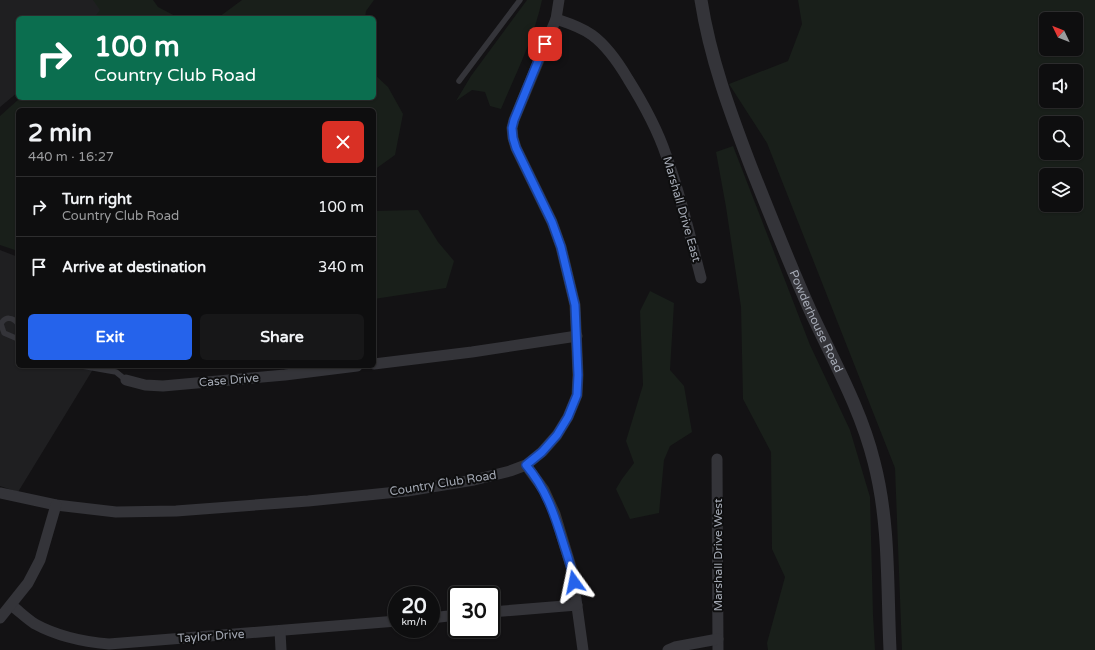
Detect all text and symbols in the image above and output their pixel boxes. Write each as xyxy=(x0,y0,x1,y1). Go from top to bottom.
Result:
north arrow xyxy=(1039,12,1083,56)
map controls xyxy=(1039,12,1083,212)
pin xyxy=(528,27,562,61)
text: 100 m xyxy=(94,30,180,64)
icon: right xyxy=(28,32,80,84)
icon: arrive xyxy=(534,33,556,55)
text: Country Club Road xyxy=(94,64,256,86)
button: sound xyxy=(1039,64,1083,108)
button: search xyxy=(1039,116,1083,160)
text: 2 min xyxy=(28,119,92,148)
button: close xyxy=(322,121,364,163)
text: 440 m · 16:27 xyxy=(28,149,114,165)
street label: Marshall Drive East xyxy=(660,155,704,264)
button: layers xyxy=(1039,168,1083,212)
text: Turn right xyxy=(62,190,132,208)
icon: right xyxy=(28,196,50,218)
text: 100 m xyxy=(318,198,364,216)
text: Country Club Road xyxy=(62,208,179,224)
icon: arrive xyxy=(28,256,50,278)
text: Arrive at destination xyxy=(62,258,206,276)
text: 340 m xyxy=(318,258,364,276)
street label: Powderhouse Road xyxy=(786,268,846,375)
button: Exit xyxy=(28,314,192,360)
button: Share xyxy=(200,314,364,360)
street label: Case Drive xyxy=(198,370,260,390)
street label: Country Club Road xyxy=(388,468,498,498)
street label: Marshall Drive West xyxy=(711,498,725,612)
position arrow xyxy=(553,561,595,603)
speed limit sign: 30 xyxy=(448,586,500,638)
text: 20 xyxy=(401,595,427,619)
text: km/h xyxy=(401,616,427,628)
street label: Taylor Drive xyxy=(177,627,245,645)

